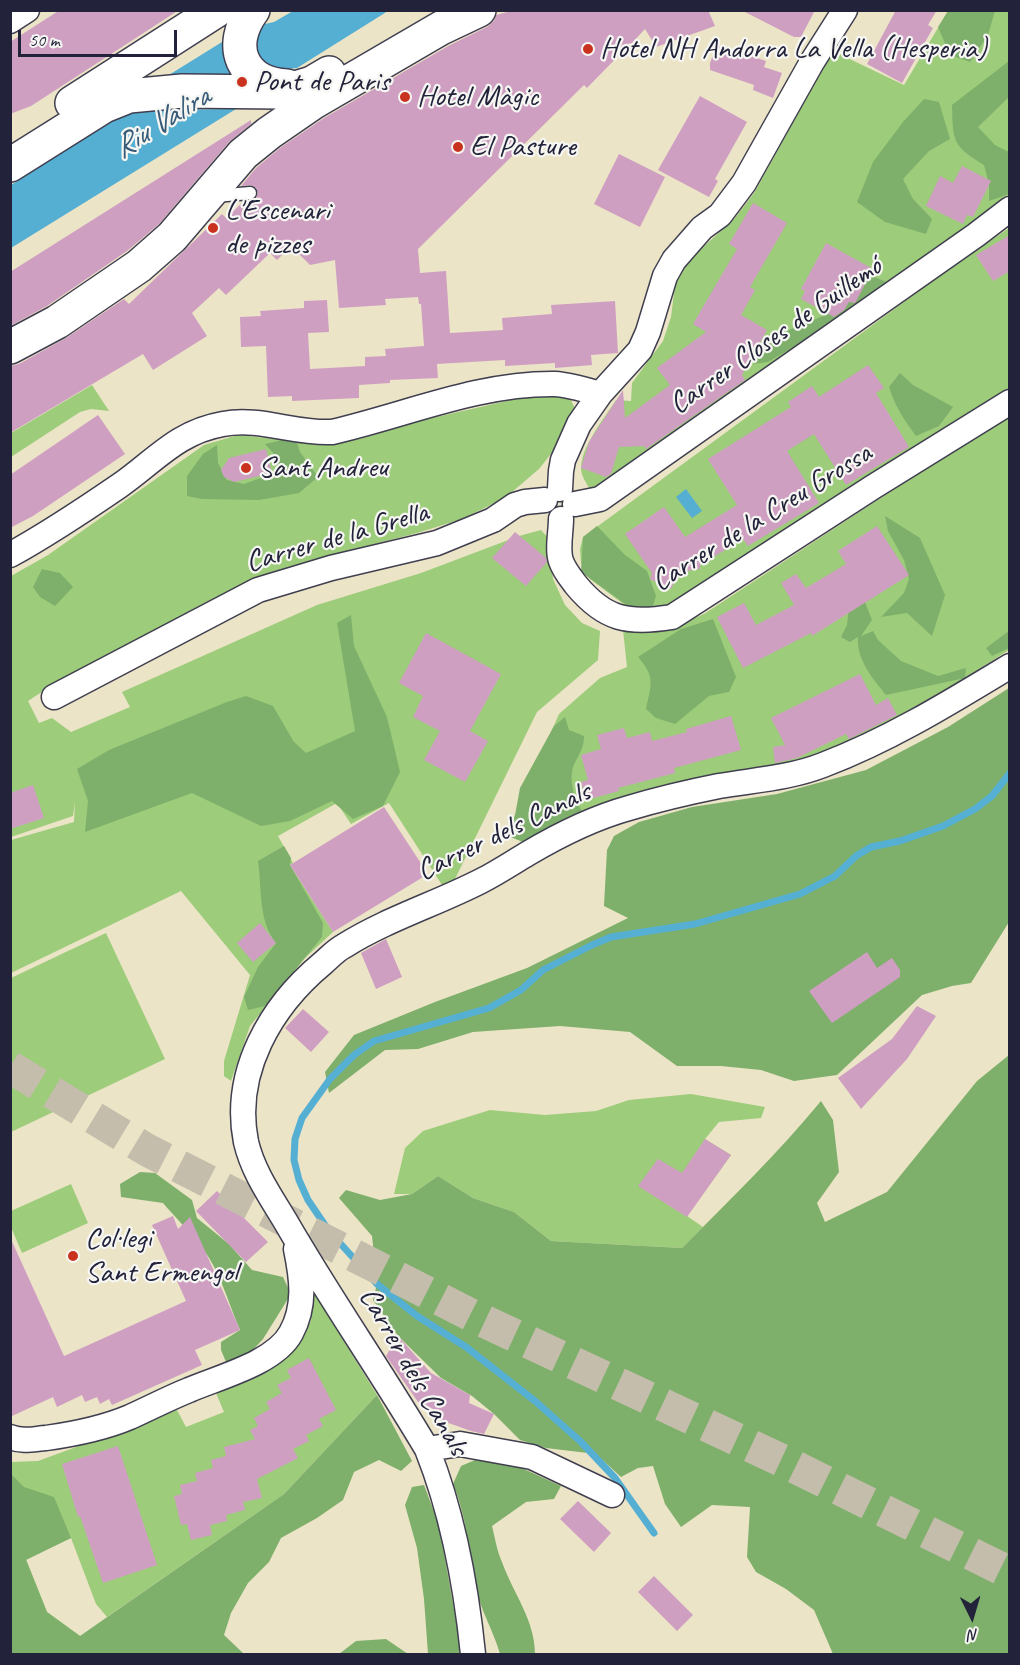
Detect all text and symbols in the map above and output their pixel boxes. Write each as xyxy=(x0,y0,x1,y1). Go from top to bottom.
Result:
scale bar xyxy=(21,18,180,56)
text: 50 m xyxy=(29,29,60,51)
place label: Hotel NH Andorra La Vella (Hesperia) xyxy=(600,31,987,67)
marker: Hotel NH Andorra La Vella (Hesperia) xyxy=(581,42,595,56)
place label: Pont de Paris xyxy=(254,64,390,100)
marker: Pont de Paris xyxy=(235,75,249,89)
water label: Riu Valira xyxy=(107,78,217,168)
place label: Hotel Màgic xyxy=(417,79,538,115)
marker: Hotel Màgic xyxy=(398,90,412,104)
place label: El Pasture xyxy=(470,129,576,165)
marker: El Pasture xyxy=(451,140,465,154)
place label: L'Escenari de pizzes xyxy=(225,193,330,264)
marker: L'Escenari de pizzes xyxy=(206,221,220,235)
street label: Carrer Closes de Guillemó xyxy=(663,249,889,423)
street label: Carrer de la Creu Grossa xyxy=(645,436,879,600)
place label: Sant Andreu xyxy=(258,450,388,486)
marker: Sant Andreu xyxy=(239,461,253,475)
street label: Carrer de la Grella xyxy=(242,495,432,581)
street label: Carrer dels Canals xyxy=(411,774,597,890)
place label: Col·legi Sant Ermengol xyxy=(85,1221,238,1292)
marker: Col·legi Sant Ermengol xyxy=(66,1249,80,1263)
street label: Carrer dels Canals xyxy=(350,1281,476,1463)
north arrow xyxy=(942,1587,1002,1647)
text: N xyxy=(968,1625,979,1645)

